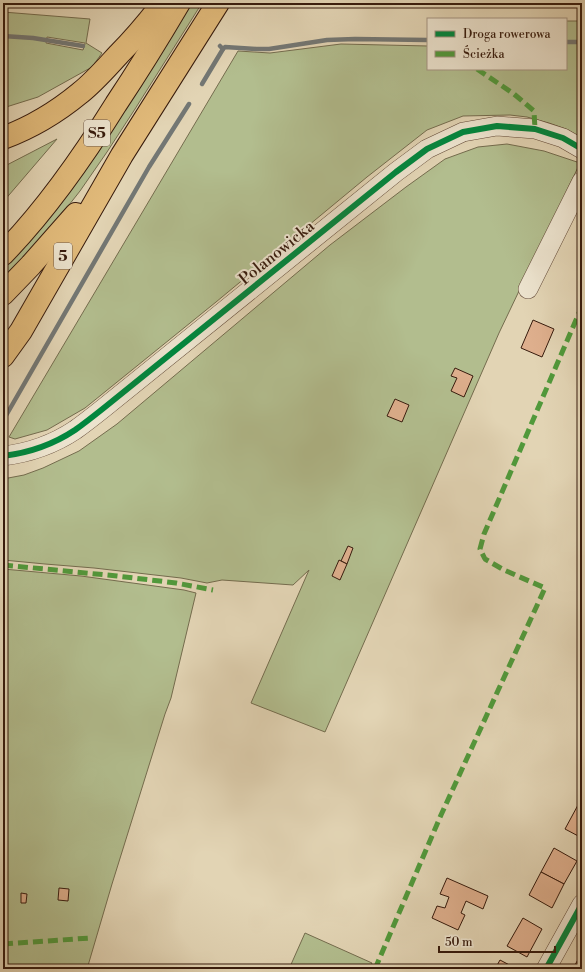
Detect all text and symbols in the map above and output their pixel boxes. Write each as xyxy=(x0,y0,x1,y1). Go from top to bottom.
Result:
legend xyxy=(427,18,567,70)
text: Droga rowerowa xyxy=(463,27,552,42)
text: Ścieżka xyxy=(463,45,505,62)
road number: S5 xyxy=(84,120,110,146)
street label: Polanowicka xyxy=(235,216,319,289)
road number: 5 xyxy=(54,243,72,269)
scale bar xyxy=(439,928,555,954)
text: 50 m xyxy=(445,935,473,950)

